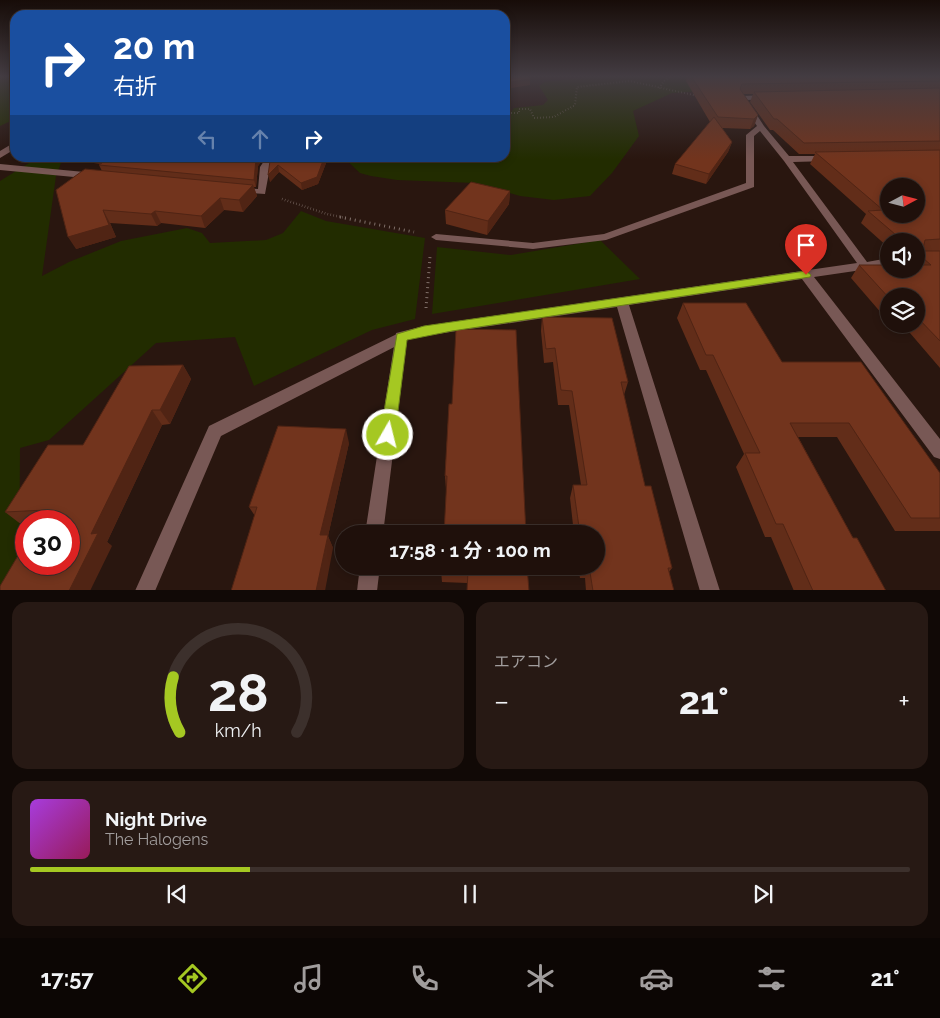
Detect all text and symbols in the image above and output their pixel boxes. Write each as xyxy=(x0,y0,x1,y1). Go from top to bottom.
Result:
text: 20 m xyxy=(113,26,195,67)
icon: right xyxy=(30,30,95,95)
text: 右折 xyxy=(113,73,157,99)
icon: left xyxy=(193,125,221,153)
icon: ahead xyxy=(246,125,274,153)
icon: right xyxy=(299,125,327,153)
north arrow xyxy=(880,178,925,222)
map controls xyxy=(880,178,925,333)
pin xyxy=(785,224,827,275)
icon: arrive xyxy=(792,231,820,259)
button: sound xyxy=(880,233,925,278)
button: layers xyxy=(880,288,925,333)
position arrow xyxy=(361,408,413,460)
speed limit sign: 30 xyxy=(15,510,80,575)
text: 17:58 · 1 分 · 100 m xyxy=(389,539,551,561)
text: エアコン xyxy=(494,652,558,671)
text: 28 xyxy=(208,662,268,723)
text: 21° xyxy=(679,678,729,723)
text: − xyxy=(494,685,509,718)
text: + xyxy=(898,685,910,718)
text: km/h xyxy=(214,720,262,741)
text: Night Drive xyxy=(105,808,207,830)
text: The Halogens xyxy=(105,830,208,849)
icon: previous xyxy=(163,880,191,908)
icon: pause xyxy=(456,880,484,908)
icon: next xyxy=(749,880,777,908)
icon: directions xyxy=(175,961,210,996)
icon: music xyxy=(291,961,326,996)
icon: phone xyxy=(407,961,442,996)
icon: climate xyxy=(523,961,558,996)
icon: car xyxy=(639,961,674,996)
icon: filters xyxy=(754,961,789,996)
text: 17:57 xyxy=(40,965,94,991)
text: 21° xyxy=(870,965,900,991)

